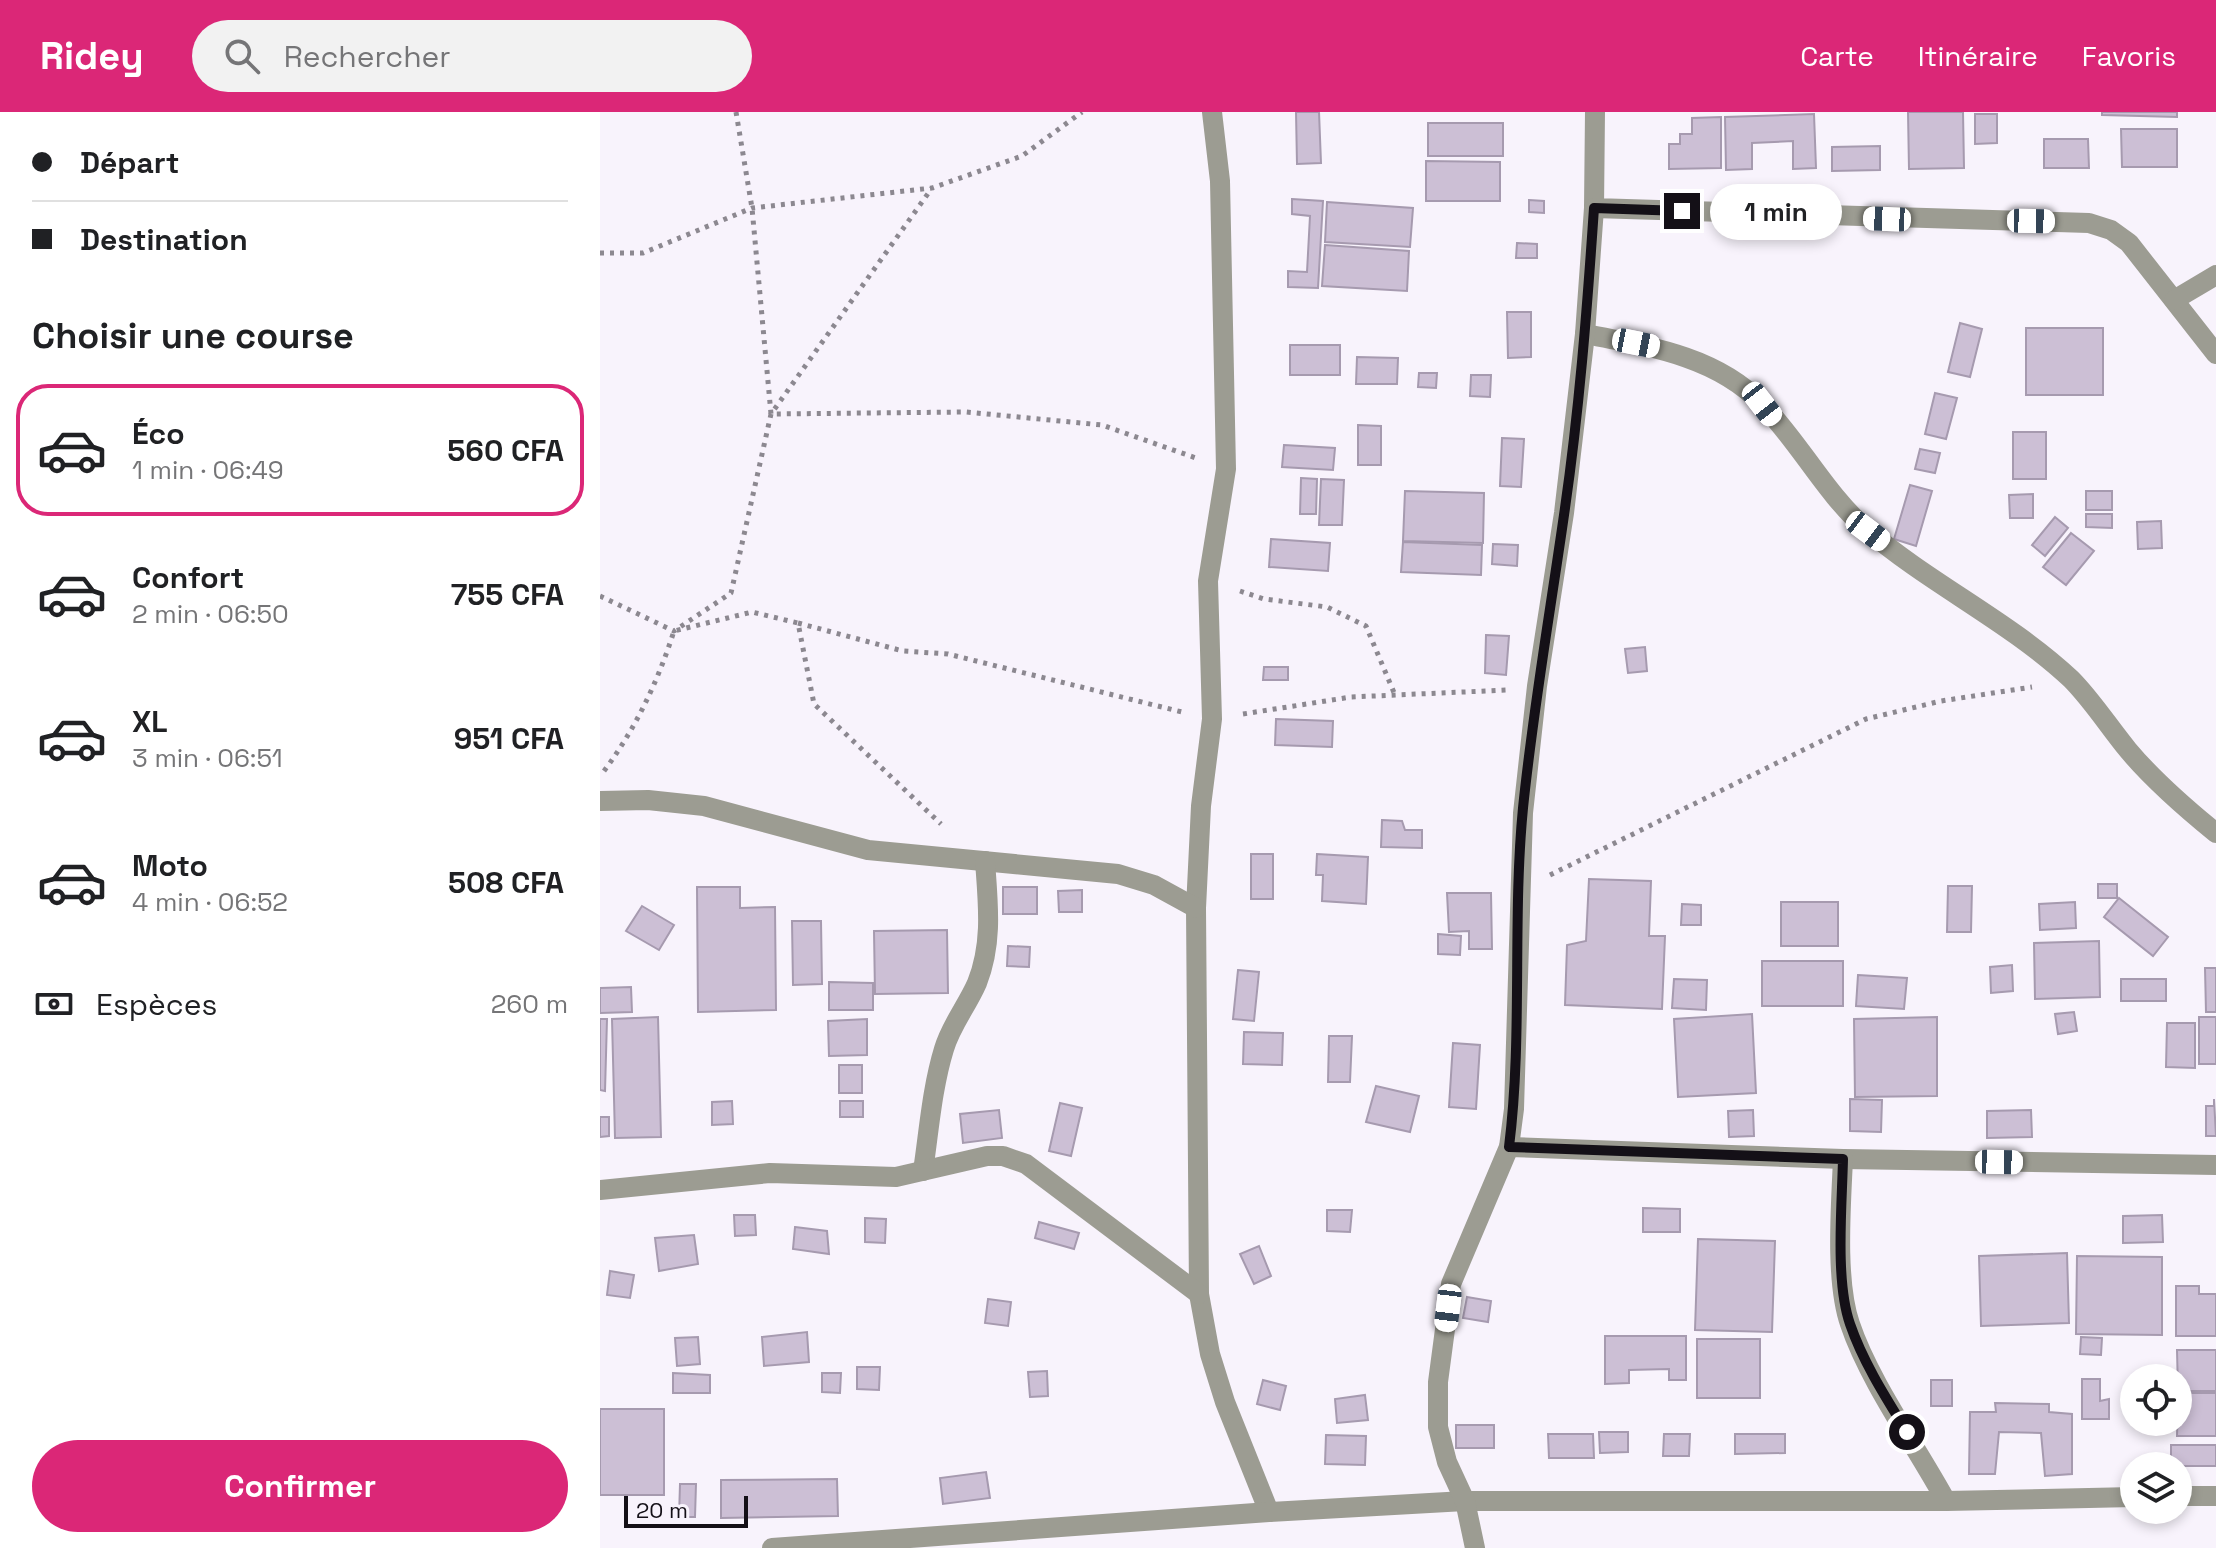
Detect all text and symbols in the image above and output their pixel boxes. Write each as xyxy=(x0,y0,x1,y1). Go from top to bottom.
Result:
search box xyxy=(192,20,752,92)
text: Ridey xyxy=(40,32,144,80)
icon: search xyxy=(220,34,264,78)
text: Rechercher xyxy=(284,37,451,76)
text: Carte xyxy=(1800,38,1874,74)
text: Itinéraire xyxy=(1918,38,2038,74)
text: Favoris xyxy=(2082,38,2176,74)
text: Départ xyxy=(80,143,179,182)
callout: 1 min xyxy=(1710,183,1842,239)
route end xyxy=(1664,193,1700,229)
text: 1 min xyxy=(1744,195,1808,229)
car xyxy=(1863,206,1911,232)
car xyxy=(2007,209,2055,233)
text: Destination xyxy=(80,220,248,259)
text: Choisir une course xyxy=(32,313,354,359)
car xyxy=(1610,327,1662,359)
car xyxy=(1738,378,1786,430)
icon: car xyxy=(36,414,108,486)
text: Éco xyxy=(132,414,185,453)
text: 560 CFA xyxy=(447,431,564,470)
text: 1 min · 06:49 xyxy=(132,453,284,487)
car xyxy=(1842,507,1894,555)
icon: car xyxy=(36,558,108,630)
text: Confort xyxy=(132,558,244,597)
text: 755 CFA xyxy=(451,575,564,614)
text: 2 min · 06:50 xyxy=(132,597,289,631)
icon: car xyxy=(36,702,108,774)
text: XL xyxy=(132,702,168,741)
text: 951 CFA xyxy=(454,719,564,758)
text: 3 min · 06:51 xyxy=(132,741,283,775)
icon: car xyxy=(36,846,108,918)
text: Moto xyxy=(132,846,208,885)
text: 508 CFA xyxy=(448,863,564,902)
text: 4 min · 06:52 xyxy=(132,885,288,919)
icon: cash xyxy=(32,982,76,1026)
text: Espèces xyxy=(96,985,217,1024)
text: 260 m xyxy=(491,987,568,1021)
car xyxy=(1975,1150,2023,1174)
car xyxy=(1433,1283,1463,1333)
map controls xyxy=(2120,1364,2192,1524)
button: locate xyxy=(2120,1364,2192,1436)
route start xyxy=(1889,1414,1925,1450)
button: Confirmer xyxy=(32,1440,568,1532)
button: layers xyxy=(2120,1452,2192,1524)
scale bar xyxy=(624,1492,748,1528)
text: 20 m xyxy=(636,1496,688,1524)

